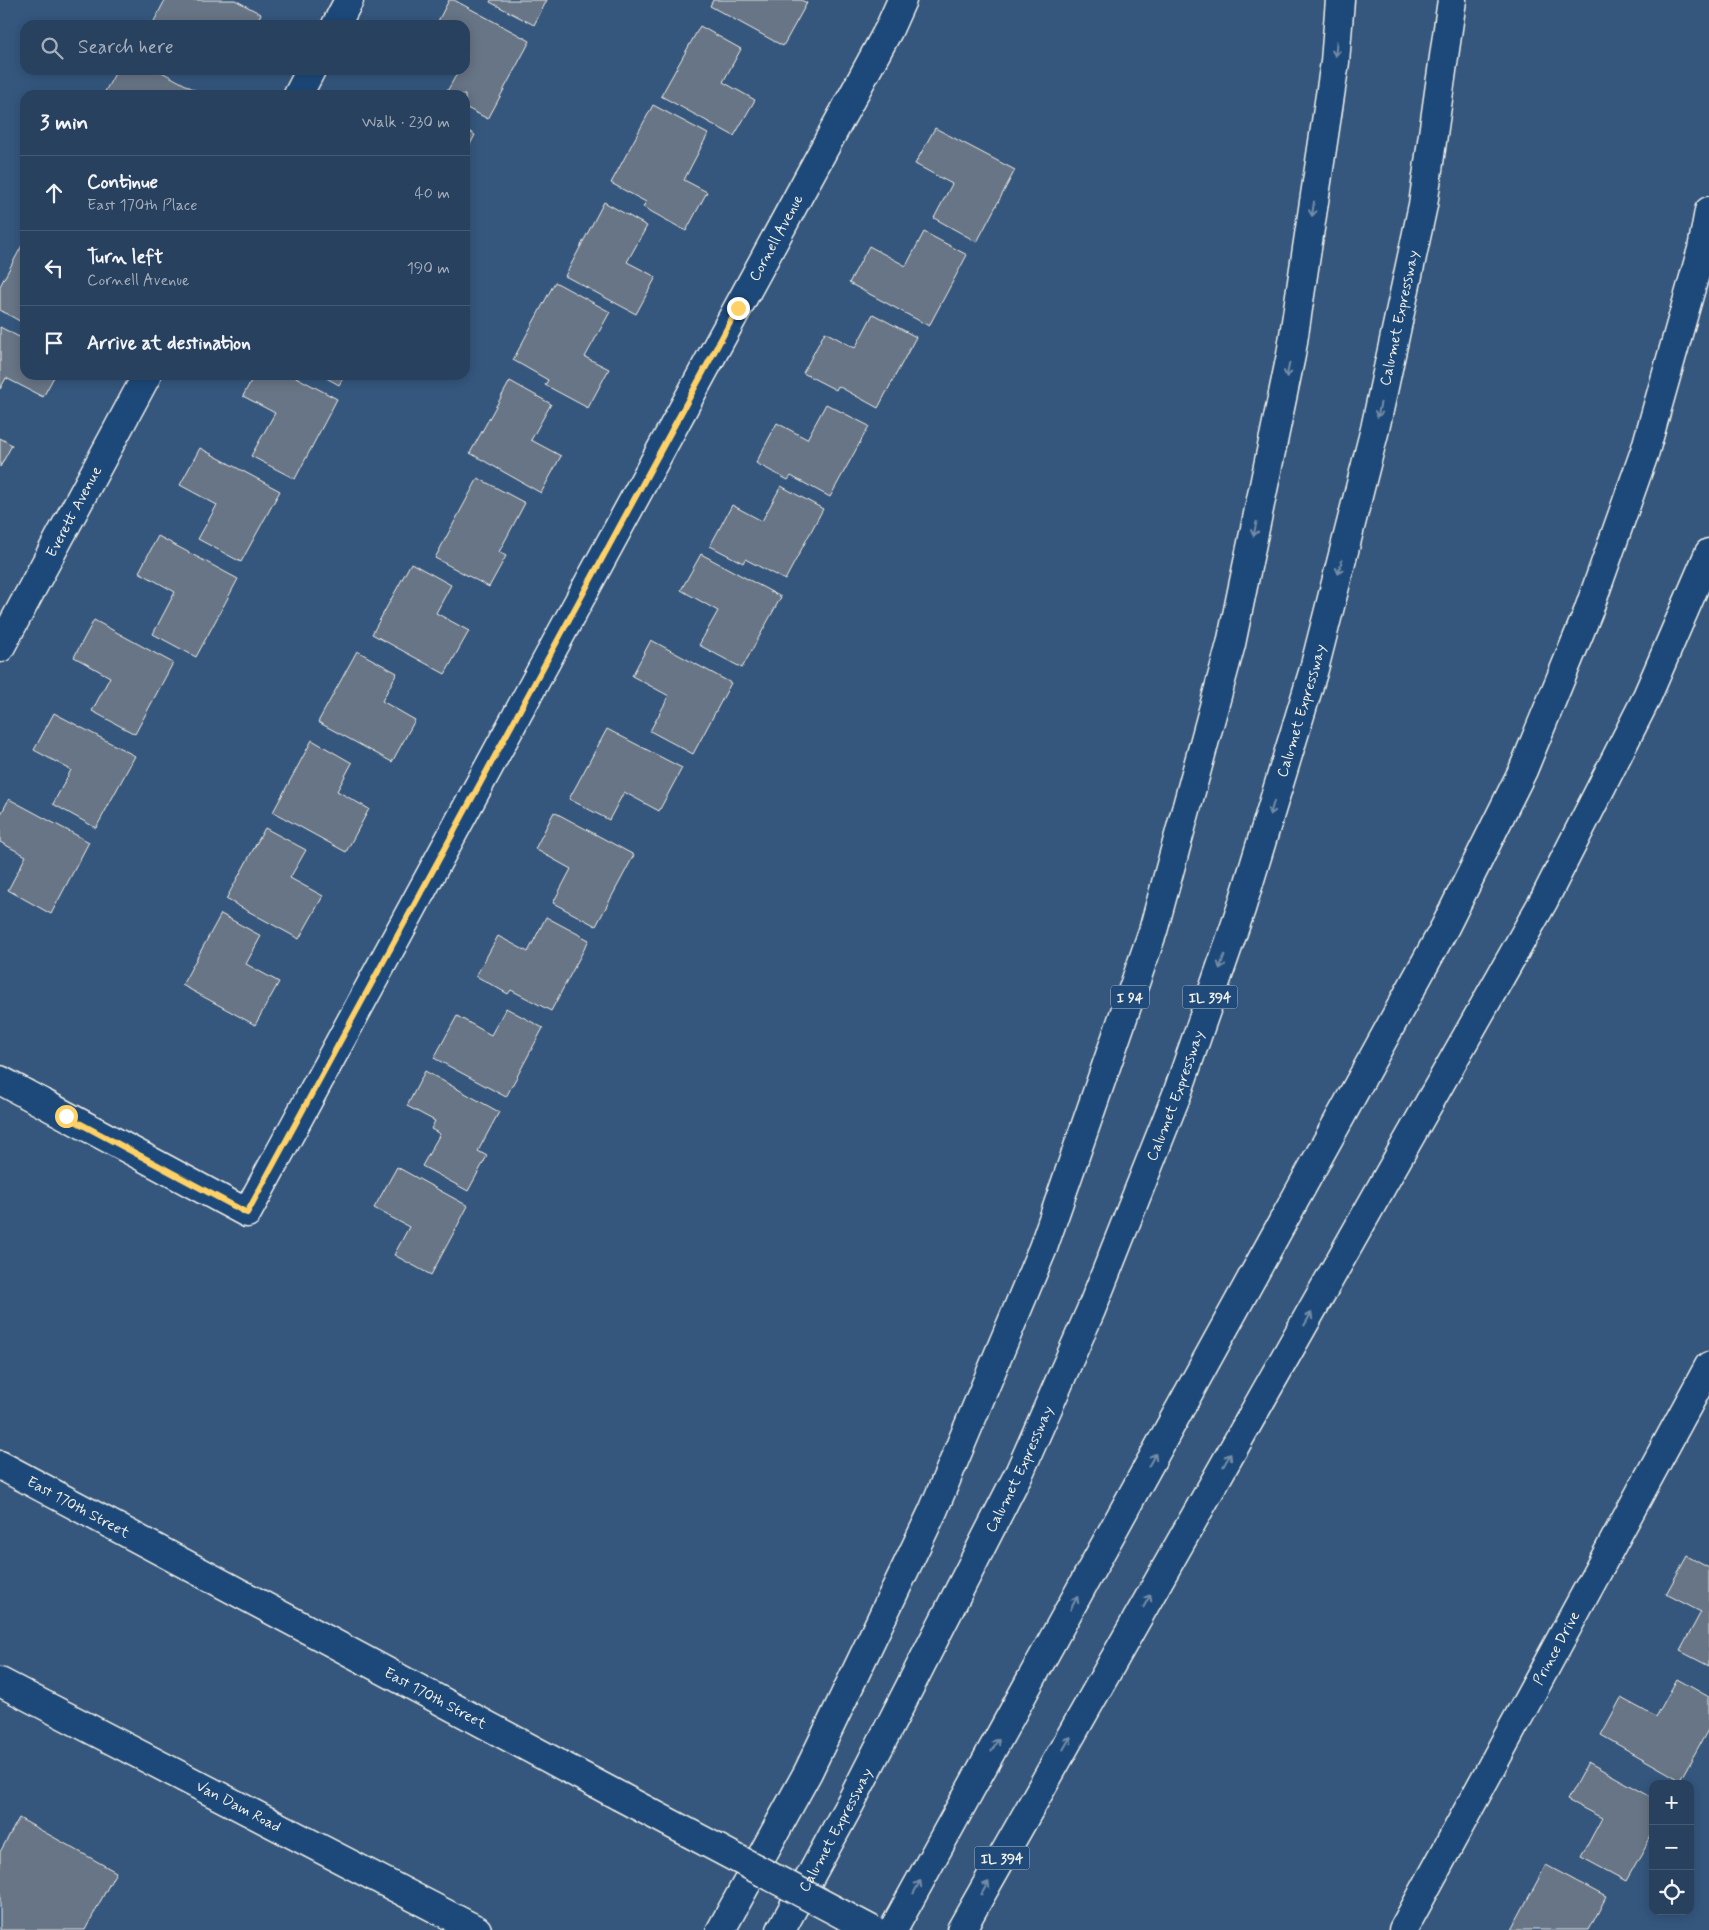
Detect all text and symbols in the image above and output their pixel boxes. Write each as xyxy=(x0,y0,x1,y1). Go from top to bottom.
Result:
search box xyxy=(20,20,470,75)
icon: search xyxy=(38,34,66,62)
text: Search here xyxy=(78,35,174,60)
one-way arrow xyxy=(1331,40,1341,56)
text: 3 min xyxy=(40,109,88,137)
text: Walk · 230 m xyxy=(362,112,450,133)
text: Continue xyxy=(87,170,158,195)
icon: ahead xyxy=(40,179,68,207)
text: 40 m xyxy=(414,183,450,204)
street label: Cornell Avenue xyxy=(745,191,808,285)
text: East 170th Place xyxy=(87,195,197,216)
one-way arrow xyxy=(1308,201,1318,217)
text: Turn left xyxy=(87,245,163,270)
street label: Calumet Expressway xyxy=(1376,248,1424,388)
icon: left xyxy=(40,254,68,282)
text: 190 m xyxy=(407,258,450,279)
text: Cornell Avenue xyxy=(87,270,189,291)
route end xyxy=(727,297,750,320)
icon: arrive xyxy=(40,329,68,357)
text: Arrive at destination xyxy=(87,331,251,356)
one-way arrow xyxy=(1283,362,1293,378)
one-way arrow xyxy=(1374,401,1384,417)
street label: Everett Avenue xyxy=(42,463,107,561)
one-way arrow xyxy=(1250,521,1259,537)
one-way arrow xyxy=(1335,559,1344,575)
street label: Calumet Expressway xyxy=(1273,642,1331,780)
one-way arrow xyxy=(1266,799,1276,815)
one-way arrow xyxy=(1217,954,1227,970)
road number: I 94 xyxy=(1111,986,1149,1009)
road number: IL 394 xyxy=(1182,986,1238,1009)
street label: Calumet Expressway xyxy=(1142,1027,1209,1164)
route start xyxy=(55,1105,78,1128)
one-way arrow xyxy=(1303,1312,1313,1326)
street label: Calumet Expressway xyxy=(981,1402,1059,1536)
one-way arrow xyxy=(1147,1453,1157,1468)
one-way arrow xyxy=(1223,1453,1233,1468)
street label: East 170th Street xyxy=(23,1472,133,1544)
one-way arrow xyxy=(1142,1594,1152,1609)
one-way arrow xyxy=(1069,1595,1079,1610)
street label: Prince Drive xyxy=(1529,1608,1585,1689)
street label: East 170th Street xyxy=(380,1663,490,1734)
one-way arrow xyxy=(1062,1735,1072,1750)
one-way arrow xyxy=(991,1738,1001,1753)
street label: Calumet Expressway xyxy=(795,1764,878,1896)
street label: Van Dam Road xyxy=(192,1777,284,1837)
map controls xyxy=(1649,1780,1694,1915)
button: + xyxy=(1649,1780,1694,1825)
button: − xyxy=(1649,1825,1694,1870)
road number: IL 394 xyxy=(974,1846,1030,1870)
button: locate xyxy=(1649,1870,1694,1915)
one-way arrow xyxy=(912,1880,922,1895)
one-way arrow xyxy=(980,1880,990,1895)

